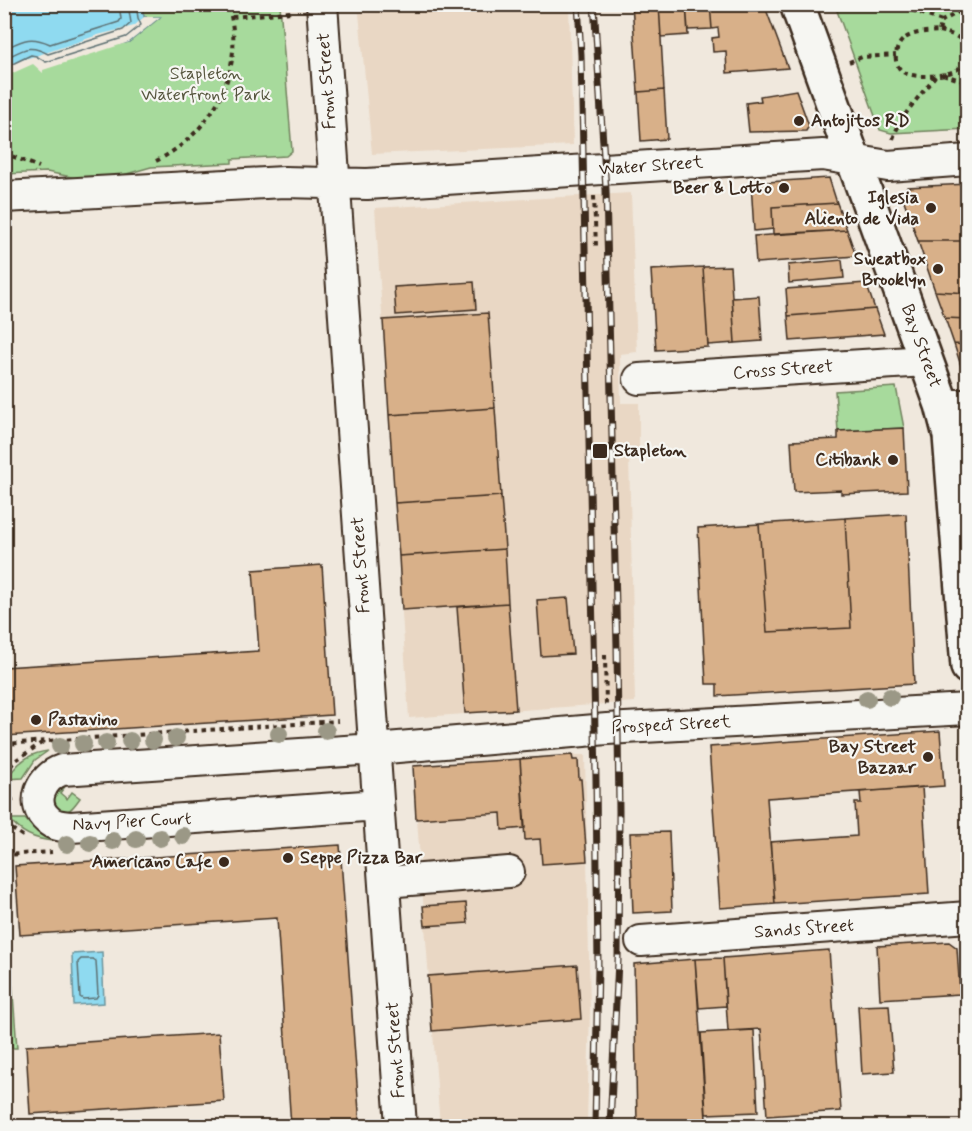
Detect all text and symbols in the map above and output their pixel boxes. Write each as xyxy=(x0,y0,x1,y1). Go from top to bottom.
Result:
street label: Front Street xyxy=(312,32,342,130)
park label: Stapleton Waterfront Park xyxy=(141,62,271,107)
place label: Antojitos RD xyxy=(811,109,910,133)
marker: Antojitos RD xyxy=(792,114,806,128)
street label: Water Street xyxy=(598,150,704,182)
place label: Beer & Lotto xyxy=(673,176,772,200)
marker: Beer & Lotto xyxy=(777,181,791,195)
place label: Iglesia Aliento de Vida xyxy=(804,186,919,231)
marker: Iglesia Aliento de Vida xyxy=(924,201,938,215)
place label: Sweatbox Brooklyn xyxy=(854,247,926,292)
marker: Sweatbox Brooklyn xyxy=(931,262,945,276)
street label: Bay Street xyxy=(895,301,947,391)
street label: Cross Street xyxy=(732,355,834,385)
place label: Stapleton xyxy=(614,439,687,463)
marker: Stapleton xyxy=(591,442,609,460)
place label: Citibank xyxy=(815,448,881,472)
marker: Citibank xyxy=(886,453,900,467)
street label: Front Street xyxy=(346,516,376,614)
place label: Pastavino xyxy=(48,708,118,732)
street label: Prospect Street xyxy=(611,710,732,740)
marker: Pastavino xyxy=(29,713,43,727)
place label: Bay Street Bazaar xyxy=(829,735,917,780)
marker: Bay Street Bazaar xyxy=(921,750,935,764)
street label: Navy Pier Court xyxy=(72,807,192,837)
place label: Seppe Pizza Bar xyxy=(300,846,423,870)
place label: Americano Cafe xyxy=(92,850,212,874)
marker: Seppe Pizza Bar xyxy=(281,851,295,865)
marker: Americano Cafe xyxy=(217,855,231,869)
street label: Sands Street xyxy=(753,914,855,944)
street label: Front Street xyxy=(381,1001,411,1099)

